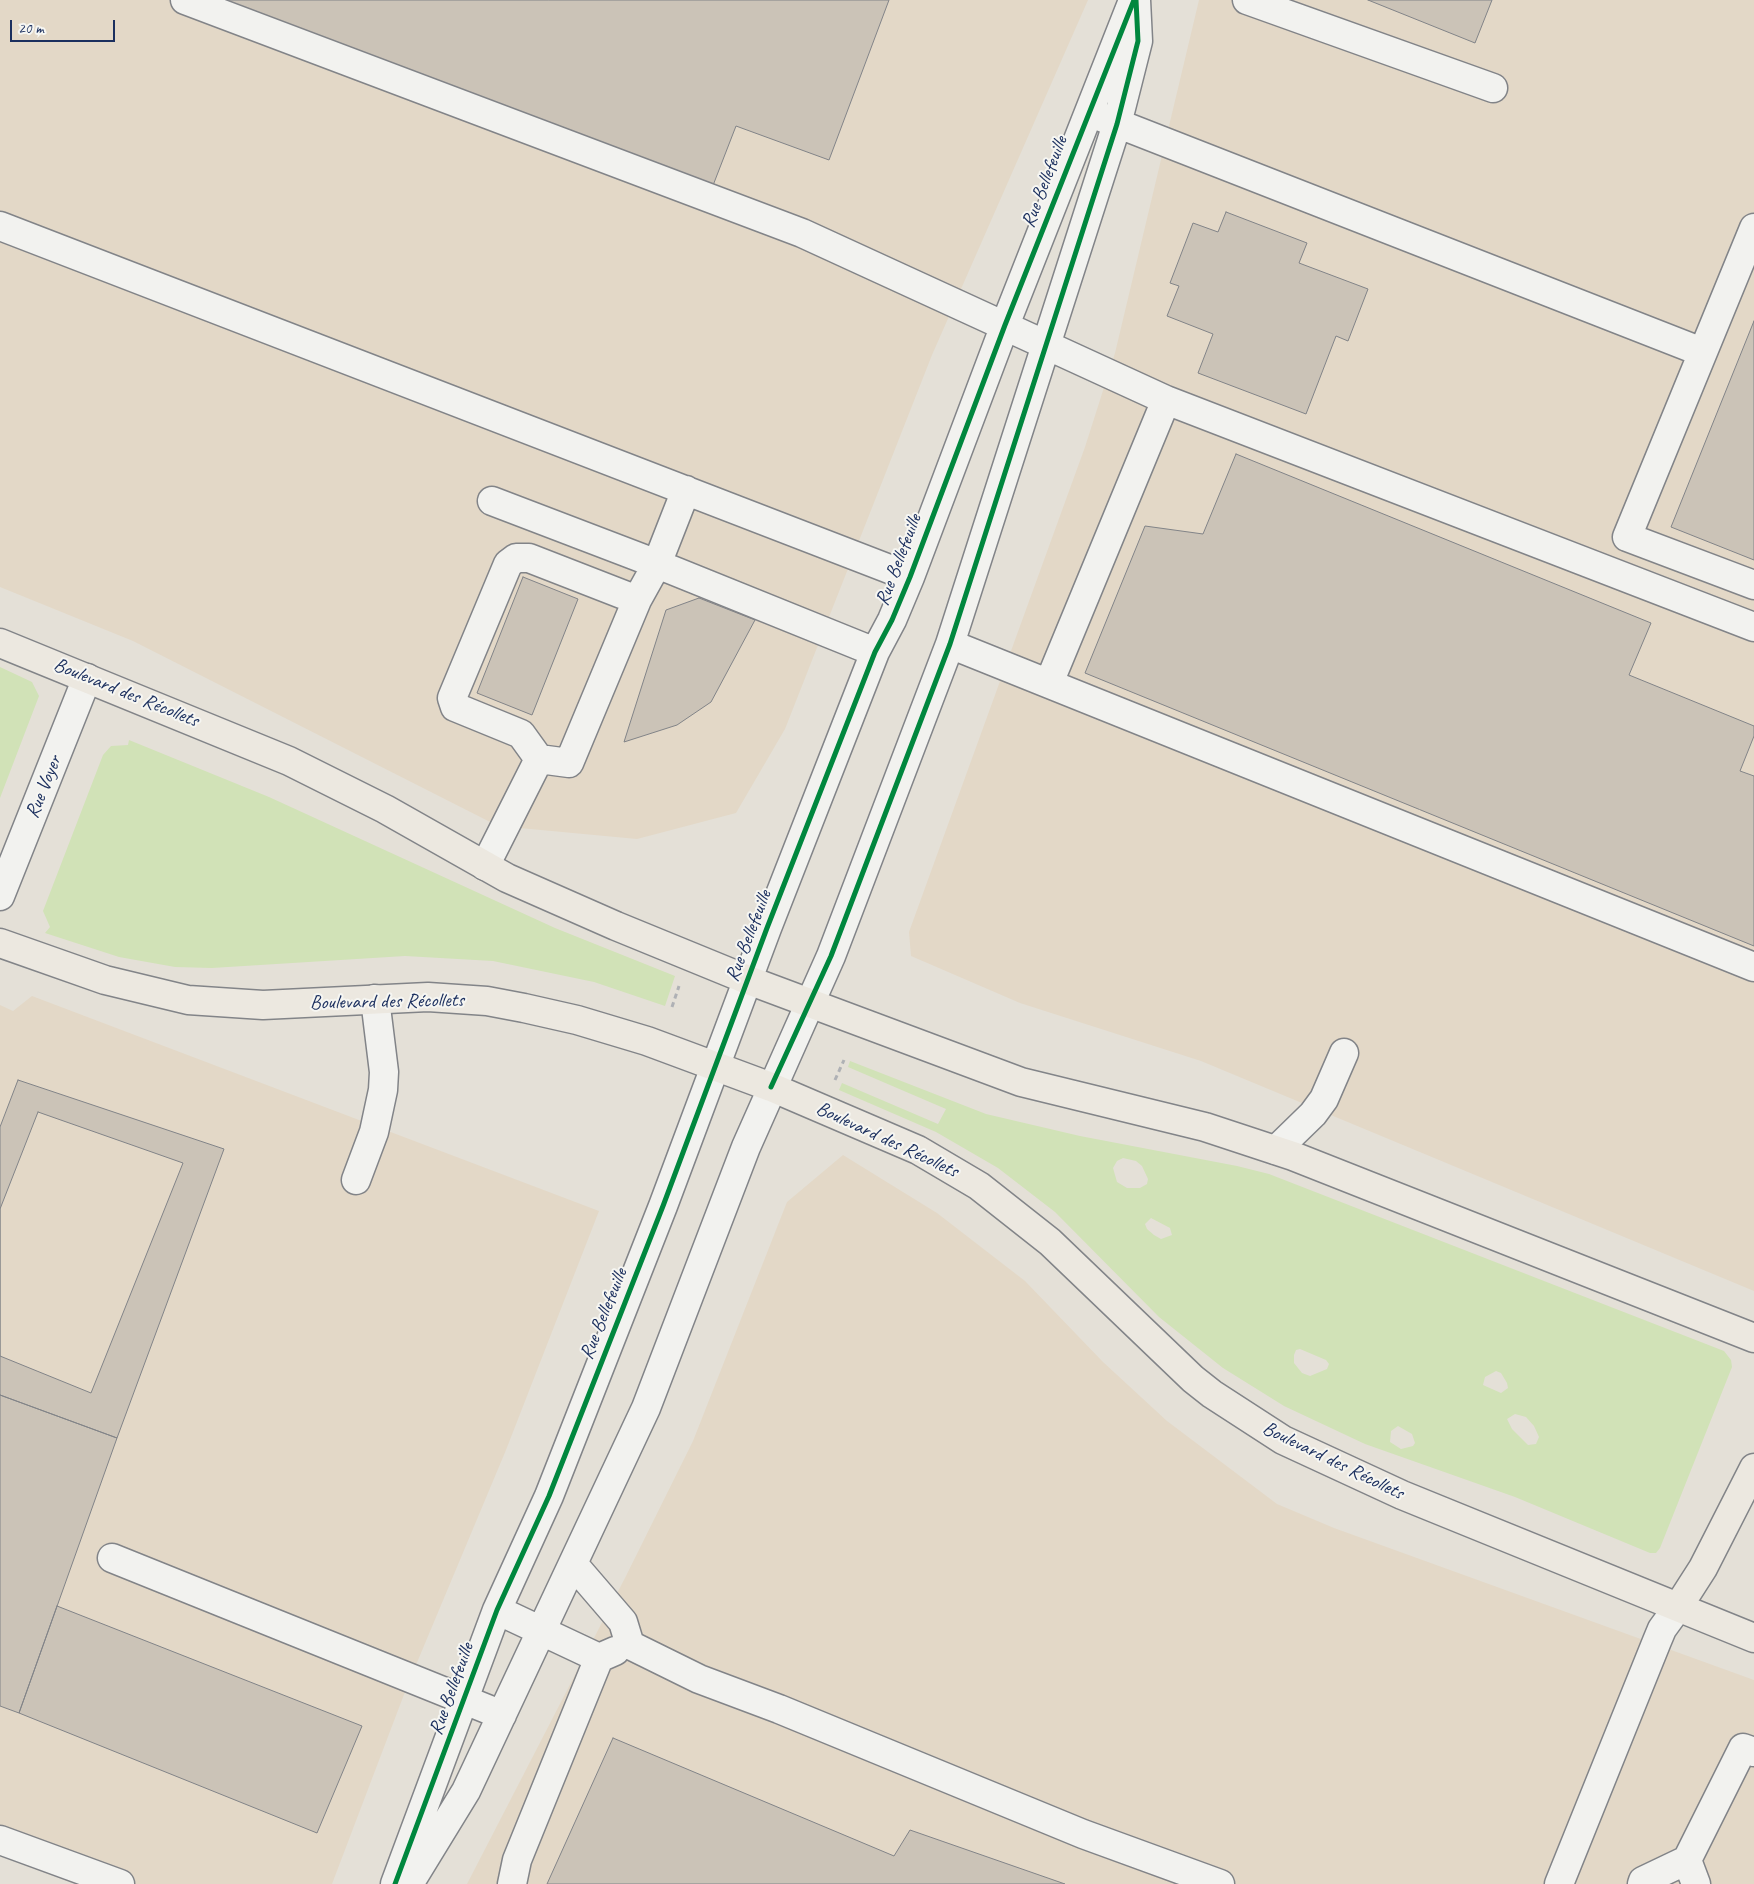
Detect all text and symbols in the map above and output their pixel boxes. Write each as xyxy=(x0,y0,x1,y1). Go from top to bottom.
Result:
scale bar xyxy=(12,10,118,42)
text: 20 m xyxy=(18,19,44,38)
street label: Rue Bellefeuille xyxy=(1017,133,1073,231)
street label: Rue Bellefeuille xyxy=(871,511,927,609)
street label: Boulevard des Récollets xyxy=(50,653,202,733)
street label: Rue Voyer xyxy=(21,752,67,822)
street label: Rue Bellefeuille xyxy=(721,887,777,985)
street label: Boulevard des Récollets xyxy=(310,989,464,1015)
street label: Boulevard des Récollets xyxy=(812,1097,962,1183)
street label: Rue Bellefeuille xyxy=(575,1265,633,1363)
street label: Boulevard des Récollets xyxy=(1258,1416,1408,1506)
street label: Rue Bellefeuille xyxy=(424,1640,480,1738)

